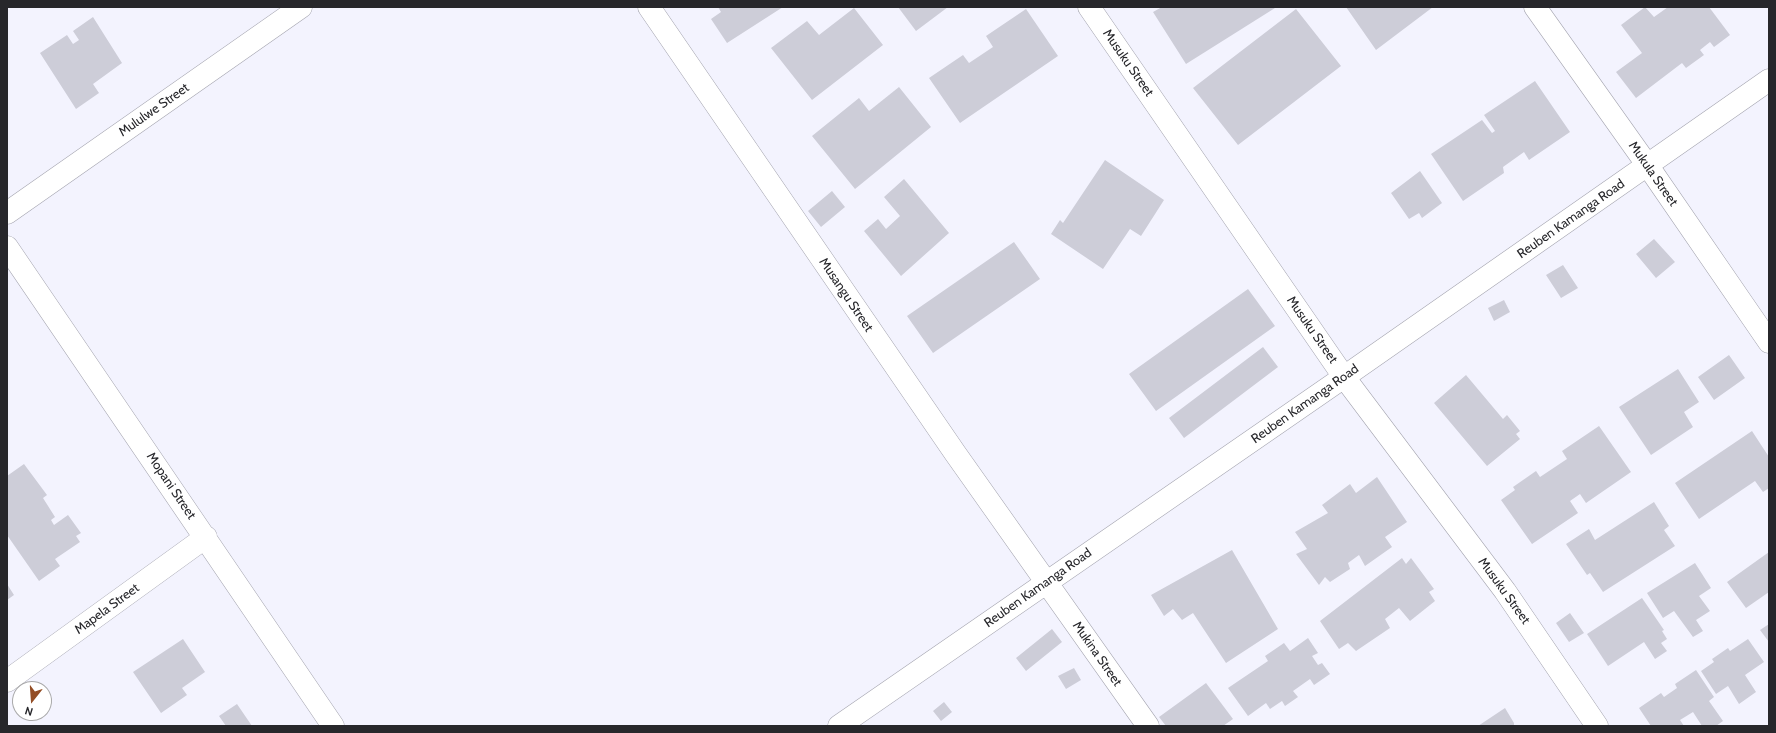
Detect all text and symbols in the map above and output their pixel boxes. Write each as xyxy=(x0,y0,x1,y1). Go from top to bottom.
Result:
street label: Musuku Street xyxy=(1099,26,1157,100)
street label: Mululwe Street xyxy=(116,80,192,140)
street label: Mukula Street xyxy=(1625,139,1681,209)
street label: Reuben Kamanga Road xyxy=(1514,176,1628,262)
street label: Musangu Street xyxy=(816,255,876,335)
street label: Musuku Street xyxy=(1283,293,1341,367)
street label: Reuben Kamanga Road xyxy=(1248,361,1362,447)
street label: Mopani Street xyxy=(143,450,199,522)
street label: Reuben Kamanga Road xyxy=(981,545,1095,631)
street label: Musuku Street xyxy=(1475,555,1533,627)
street label: Mapela Street xyxy=(72,580,142,638)
street label: Mukina Street xyxy=(1069,619,1125,689)
north arrow xyxy=(12,681,52,721)
text: N xyxy=(23,704,35,719)

